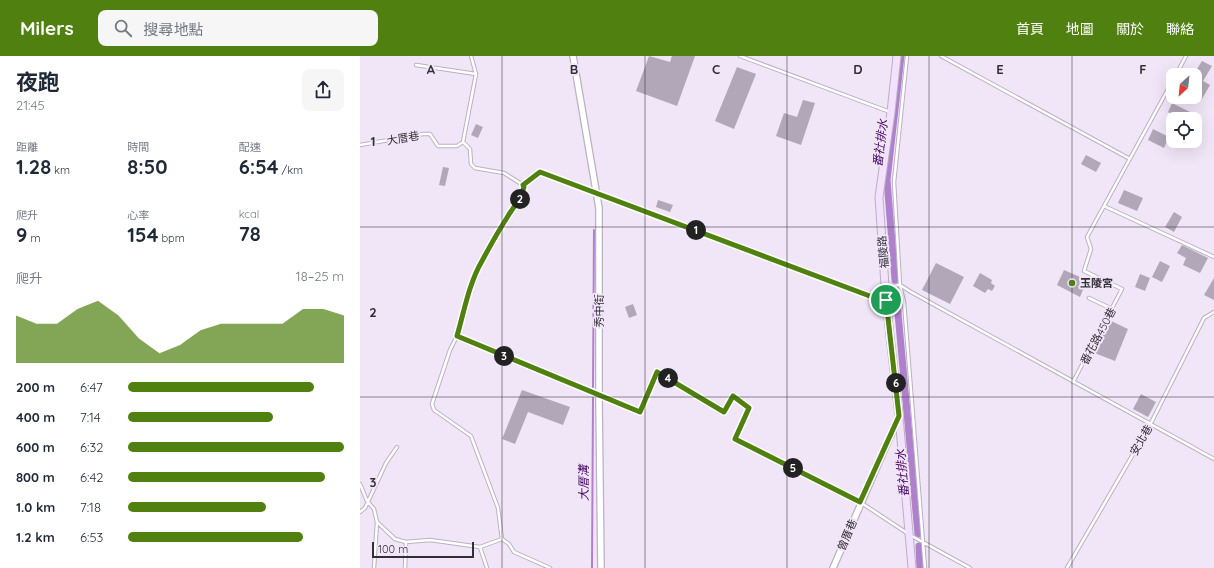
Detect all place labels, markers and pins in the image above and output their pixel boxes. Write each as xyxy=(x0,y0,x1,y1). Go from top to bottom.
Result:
pin: 2 xyxy=(510,189,530,209)
pin: 1 xyxy=(686,220,706,240)
place label: 玉陵宮 xyxy=(1080,276,1113,290)
marker: 玉陵宮 xyxy=(1067,278,1077,288)
pin xyxy=(869,283,903,317)
pin: 3 xyxy=(494,346,514,366)
pin: 4 xyxy=(658,368,678,388)
pin: 6 xyxy=(886,373,906,393)
pin: 5 xyxy=(783,458,803,478)

